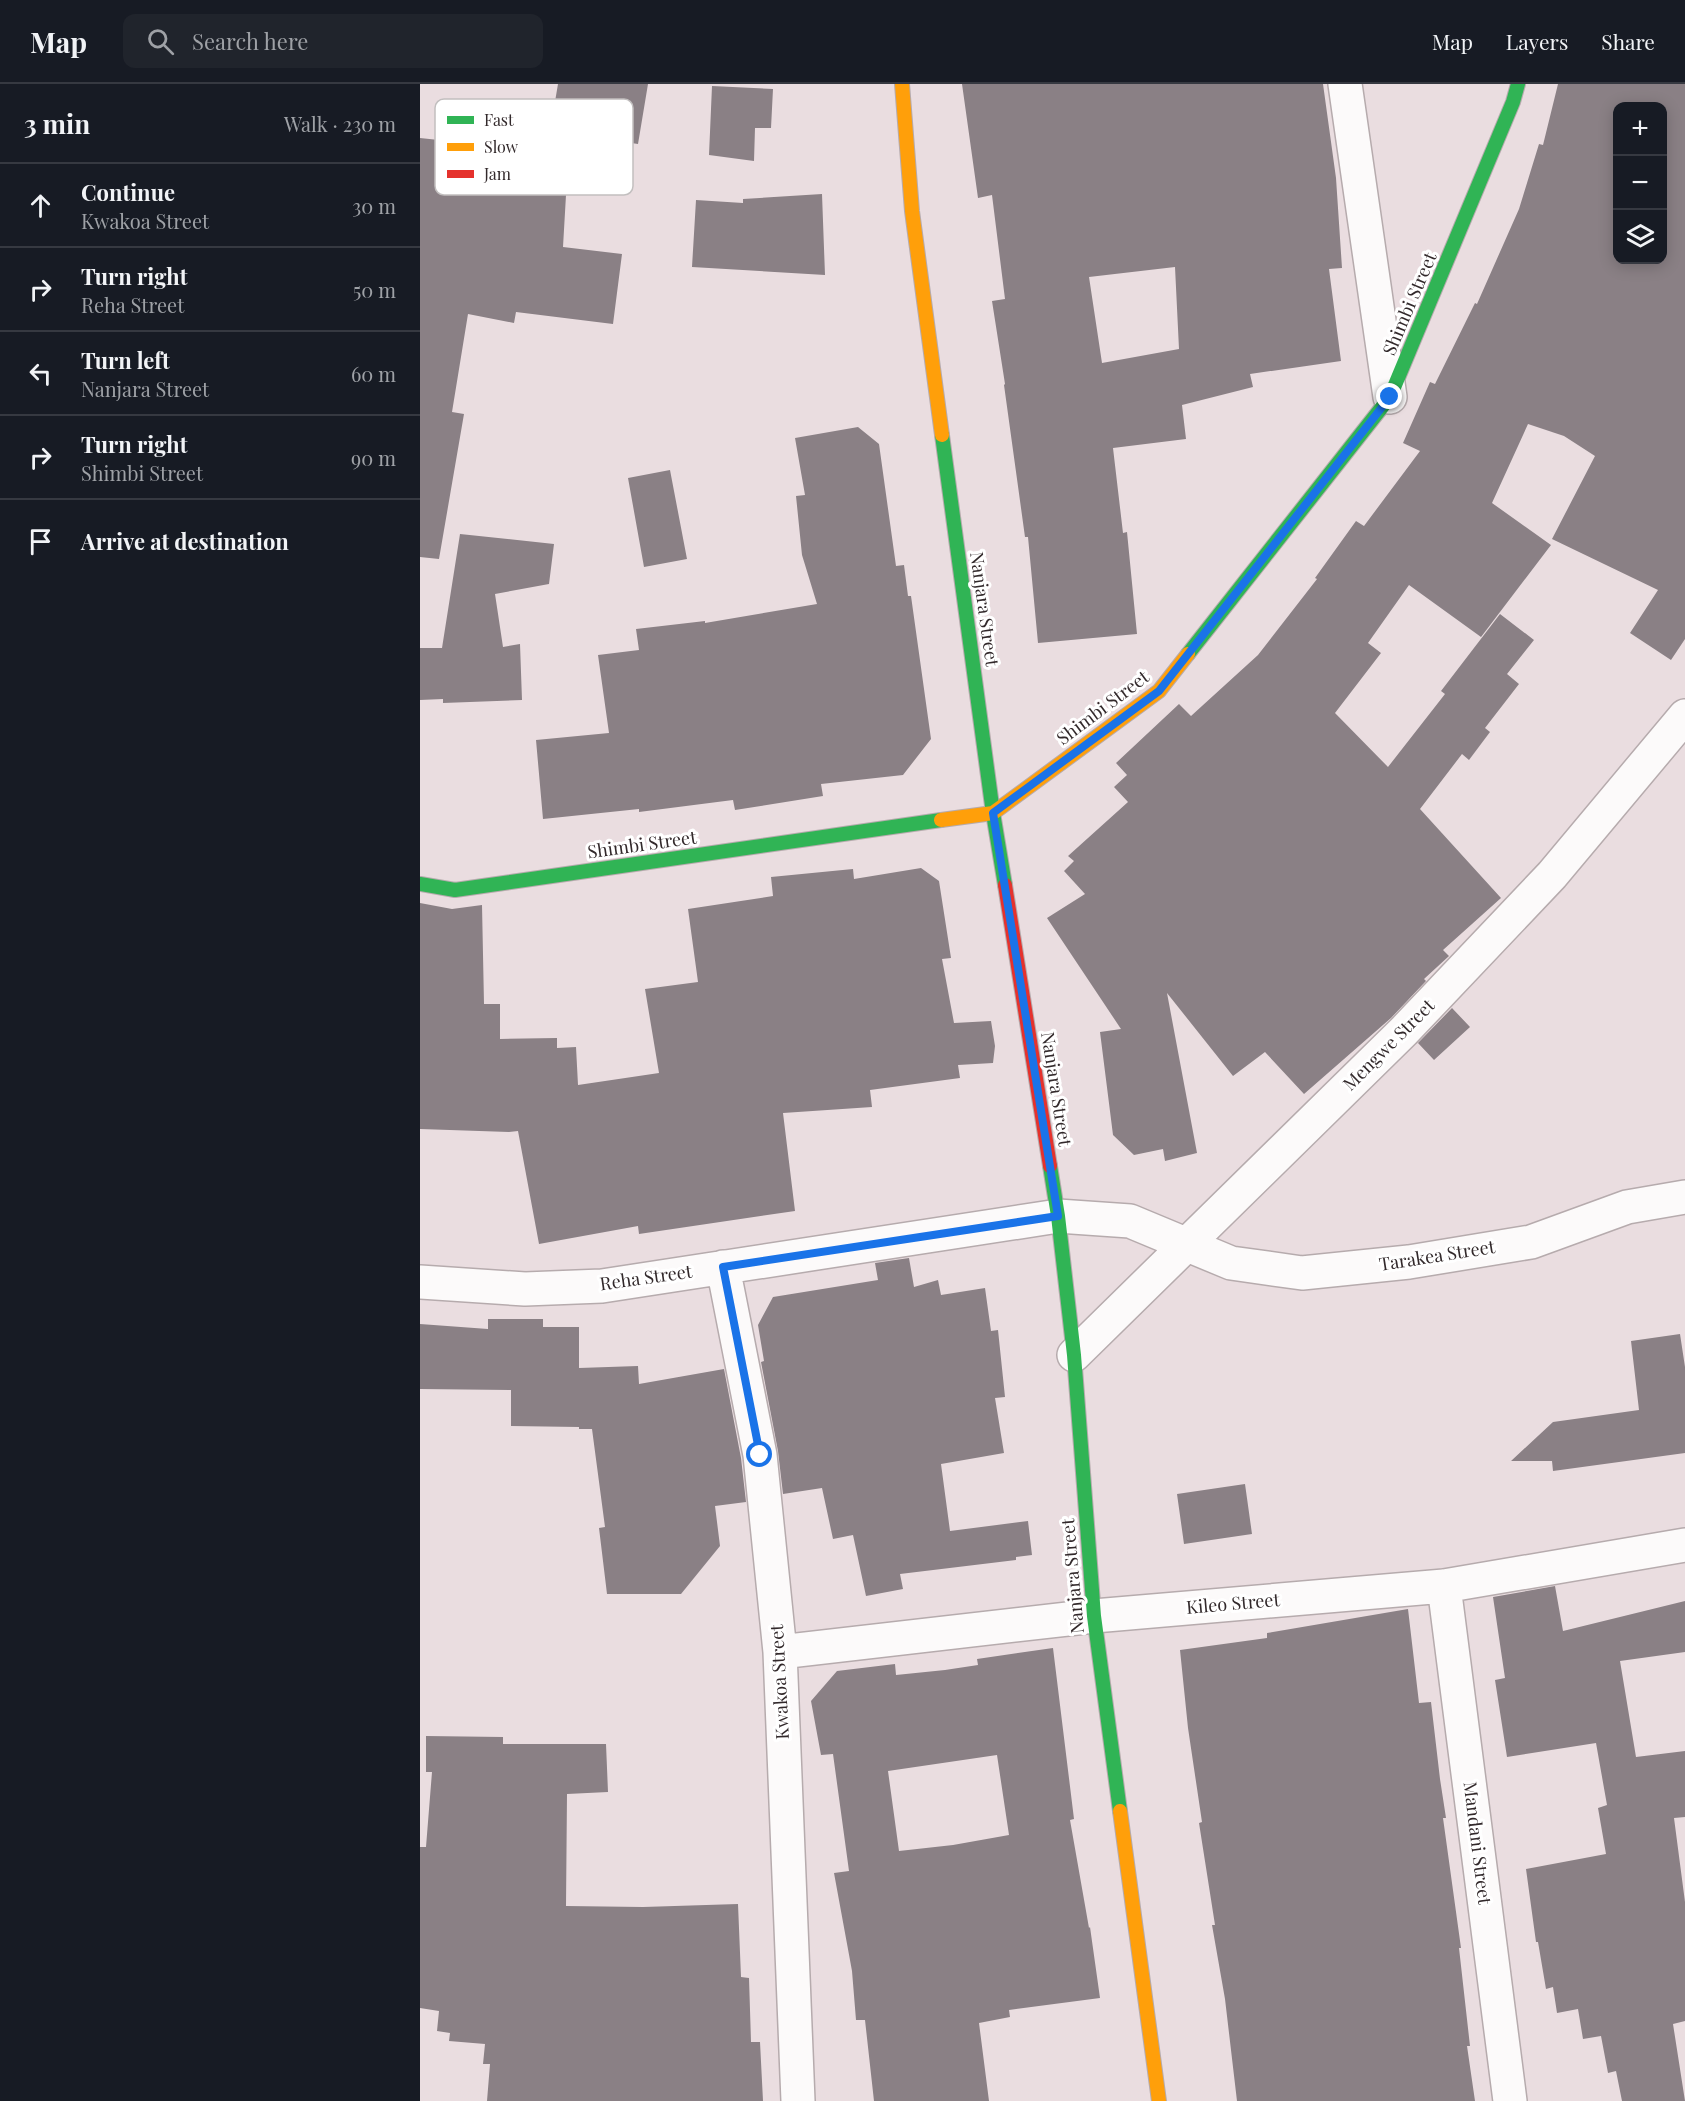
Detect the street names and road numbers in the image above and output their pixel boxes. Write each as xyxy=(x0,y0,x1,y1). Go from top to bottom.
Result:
street label: Shimbi Street xyxy=(1377,248,1442,359)
street label: Nanjara Street xyxy=(965,550,1005,668)
street label: Shimbi Street xyxy=(1051,664,1154,750)
street label: Shimbi Street xyxy=(586,824,699,864)
street label: Mengwe Street xyxy=(1337,993,1440,1095)
street label: Nanjara Street xyxy=(1036,1030,1078,1148)
street label: Tarakea Street xyxy=(1377,1234,1497,1276)
street label: Reha Street xyxy=(598,1259,694,1295)
street label: Nanjara Street xyxy=(1055,1517,1089,1635)
street label: Kileo Street xyxy=(1185,1587,1281,1619)
street label: Kwakoa Street xyxy=(764,1623,794,1740)
street label: Mandani Street xyxy=(1459,1780,1498,1906)

